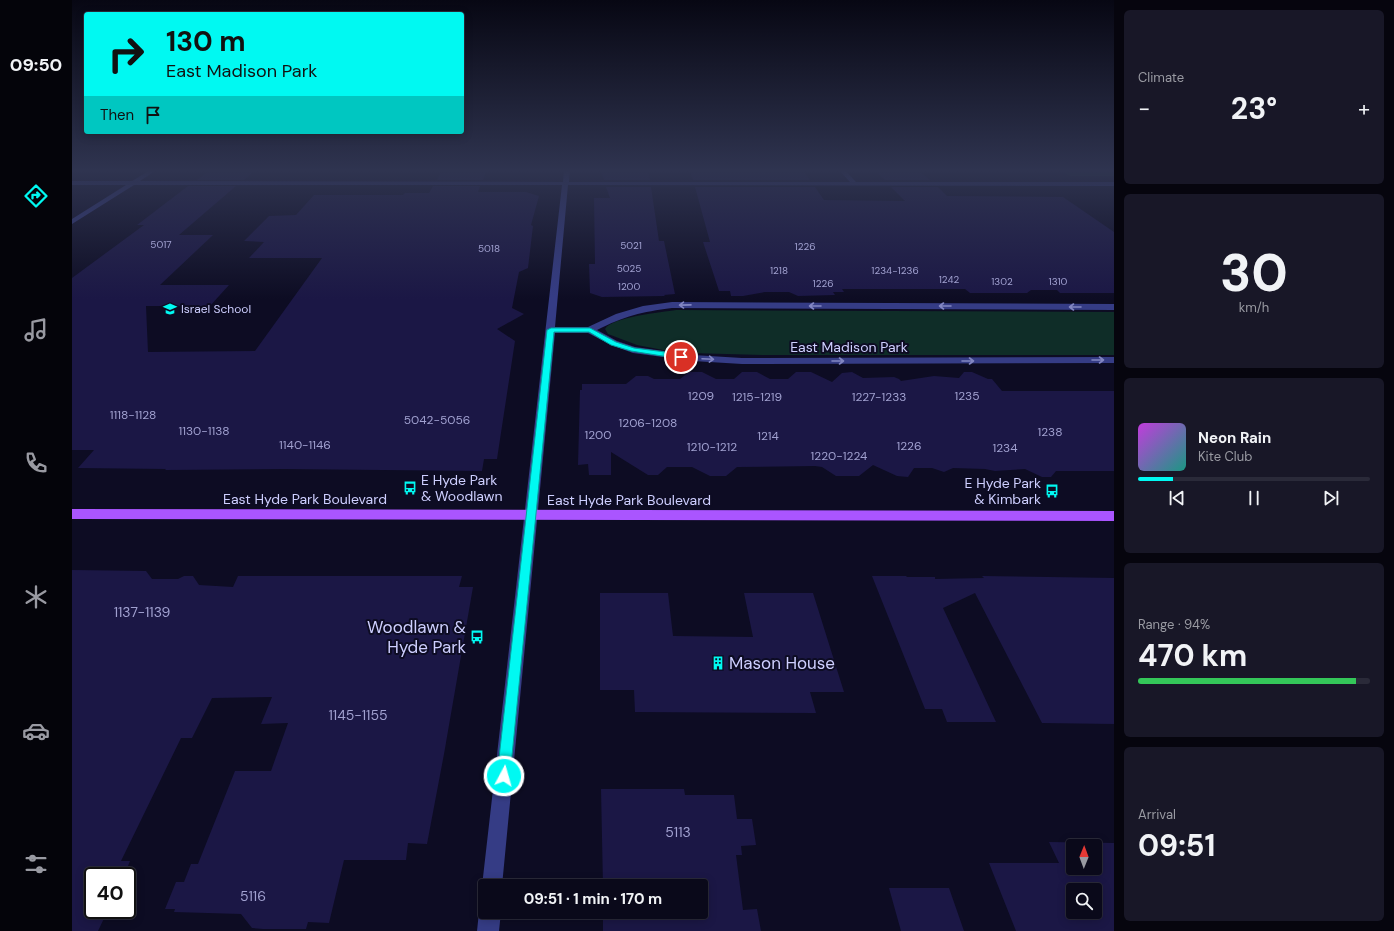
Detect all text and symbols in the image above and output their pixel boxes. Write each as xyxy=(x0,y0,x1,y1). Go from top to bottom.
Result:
text: 130 m xyxy=(166,23,246,60)
icon: right xyxy=(100,28,152,80)
text: 09:50 xyxy=(10,53,62,77)
text: East Madison Park xyxy=(166,59,317,83)
text: Climate xyxy=(1138,69,1184,86)
text: 23° xyxy=(1231,89,1277,128)
text: − xyxy=(1138,94,1150,123)
text: + xyxy=(1358,94,1370,123)
icon: arrive xyxy=(142,104,164,126)
text: Then xyxy=(100,105,134,125)
icon: directions xyxy=(22,182,50,210)
house number: 5017 xyxy=(150,238,172,251)
house number: 5021 xyxy=(620,239,642,252)
text: 30 xyxy=(1220,239,1288,307)
house number: 1226 xyxy=(795,240,815,253)
house number: 5018 xyxy=(478,242,500,255)
house number: 5025 xyxy=(617,262,641,275)
house number: 1218 xyxy=(770,264,788,277)
house number: 1234-1236 xyxy=(871,264,919,277)
house number: 1242 xyxy=(939,273,960,286)
house number: 1302 xyxy=(991,275,1013,288)
house number: 1310 xyxy=(1049,275,1068,288)
house number: 1226 xyxy=(813,277,833,290)
house number: 1200 xyxy=(618,280,640,293)
text: km/h xyxy=(1239,299,1269,316)
school or university icon: Israel School xyxy=(162,301,178,317)
place label: Israel School xyxy=(181,301,251,317)
one-way arrow xyxy=(679,301,692,309)
one-way arrow xyxy=(809,302,822,309)
one-way arrow xyxy=(939,302,952,310)
one-way arrow xyxy=(1069,303,1082,311)
icon: music xyxy=(22,316,50,344)
street label: East Madison Park xyxy=(790,338,908,356)
pin xyxy=(664,340,698,374)
icon: arrive xyxy=(670,346,692,368)
one-way arrow xyxy=(701,355,714,362)
one-way arrow xyxy=(1091,356,1104,364)
one-way arrow xyxy=(831,357,844,365)
one-way arrow xyxy=(961,357,974,365)
house number: 1209 xyxy=(688,388,714,404)
house number: 1235 xyxy=(954,388,980,404)
house number: 1215-1219 xyxy=(732,389,782,405)
house number: 1227-1233 xyxy=(852,389,906,405)
house number: 1118-1128 xyxy=(110,407,156,423)
house number: 5042-5056 xyxy=(404,412,470,428)
house number: 1206-1208 xyxy=(619,415,677,431)
house number: 1130-1138 xyxy=(178,423,230,439)
house number: 1238 xyxy=(1037,424,1063,440)
house number: 1200 xyxy=(585,427,611,443)
house number: 1214 xyxy=(757,428,779,444)
text: Neon Rain xyxy=(1198,428,1271,448)
house number: 1140-1146 xyxy=(279,437,331,453)
house number: 1226 xyxy=(896,438,922,454)
house number: 1210-1212 xyxy=(687,439,737,455)
house number: 1234 xyxy=(992,440,1018,456)
house number: 1220-1224 xyxy=(811,448,867,464)
text: Kite Club xyxy=(1198,448,1252,465)
icon: phone xyxy=(22,449,50,477)
place label: E Hyde Park & Woodlawn xyxy=(421,471,503,505)
place label: E Hyde Park & Kimbark xyxy=(965,474,1041,508)
bus stop icon: E Hyde Park & Woodlawn xyxy=(402,480,418,496)
bus stop icon: E Hyde Park & Kimbark xyxy=(1044,483,1060,499)
icon: previous xyxy=(1166,487,1188,509)
icon: pause xyxy=(1243,487,1265,509)
icon: next xyxy=(1320,487,1342,509)
street label: East Hyde Park Boulevard xyxy=(223,490,387,508)
street label: East Hyde Park Boulevard xyxy=(547,491,711,509)
icon: climate xyxy=(22,583,50,611)
house number: 1137-1139 xyxy=(114,603,171,621)
place label: Woodlawn & Hyde Park xyxy=(367,616,467,658)
text: Range · 94% xyxy=(1138,616,1210,633)
bus stop icon: Woodlawn & Hyde Park xyxy=(469,629,485,645)
text: 470 km xyxy=(1138,636,1247,675)
place label: Mason House xyxy=(729,652,835,674)
building icon: Mason House xyxy=(710,655,726,671)
house number: 1145-1155 xyxy=(328,706,388,724)
icon: car xyxy=(22,717,50,745)
position arrow xyxy=(483,755,525,797)
text: Arrival xyxy=(1138,806,1176,823)
house number: 5113 xyxy=(665,823,691,841)
text: 09:51 xyxy=(1138,826,1215,865)
north arrow xyxy=(1066,839,1102,875)
map controls xyxy=(1066,839,1102,919)
icon: filters xyxy=(22,850,50,878)
speed limit sign: 40 xyxy=(84,867,136,919)
button: search xyxy=(1066,883,1102,919)
house number: 5116 xyxy=(240,887,266,905)
text: 09:51 · 1 min · 170 m xyxy=(524,889,662,909)

